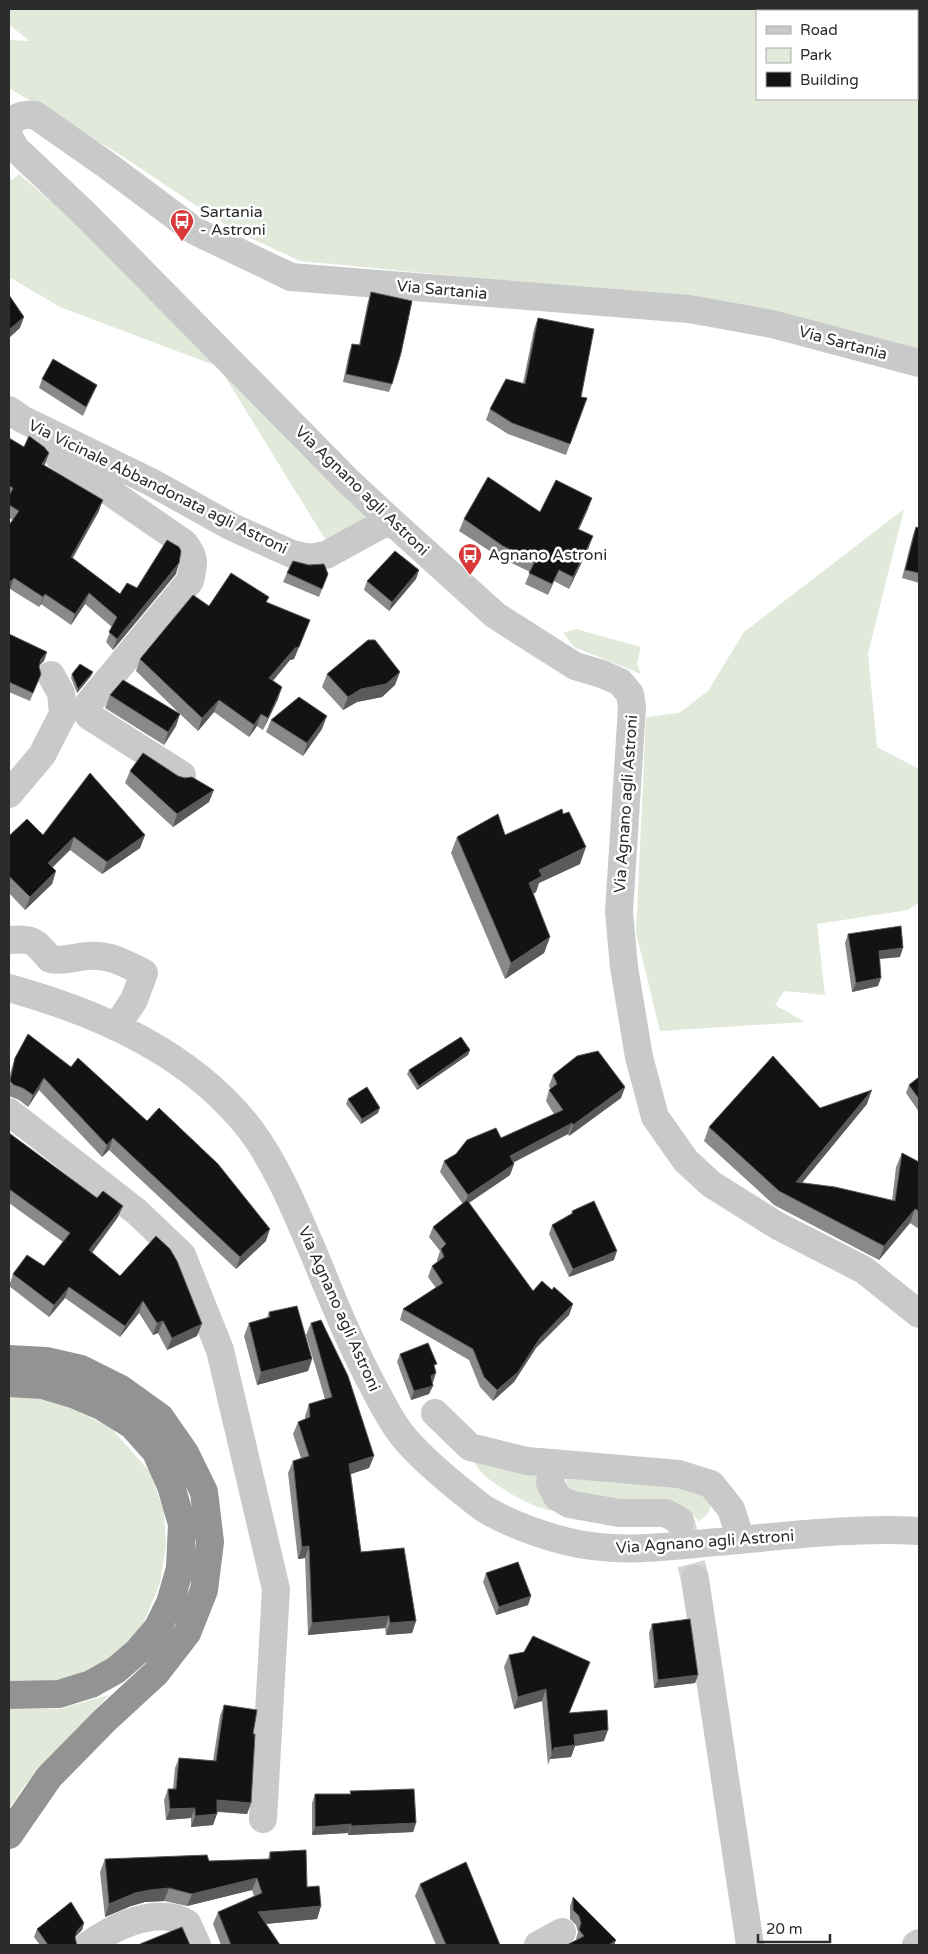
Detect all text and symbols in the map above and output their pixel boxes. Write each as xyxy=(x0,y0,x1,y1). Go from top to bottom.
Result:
legend xyxy=(756,10,918,100)
text: Road xyxy=(800,21,838,39)
text: Park xyxy=(800,46,832,64)
text: Building xyxy=(800,71,859,89)
place label: Sartania - Astroni xyxy=(200,202,266,240)
bus stop icon: Sartania - Astroni xyxy=(169,208,195,242)
street label: Via Sartania xyxy=(396,276,488,304)
street label: Via Sartania xyxy=(797,322,889,364)
street label: Via Vicinale Abbandonata agli Astroni xyxy=(25,415,291,559)
street label: Via Agnano agli Astroni xyxy=(291,422,433,560)
bus stop icon: Agnano Astroni xyxy=(457,542,483,576)
place label: Agnano Astroni xyxy=(488,545,607,565)
street label: Via Agnano agli Astroni xyxy=(610,714,642,894)
street label: Via Agnano agli Astroni xyxy=(294,1223,384,1395)
street label: Via Agnano agli Astroni xyxy=(615,1526,795,1558)
scale bar xyxy=(758,1912,830,1944)
text: 20 m xyxy=(766,1920,803,1938)

